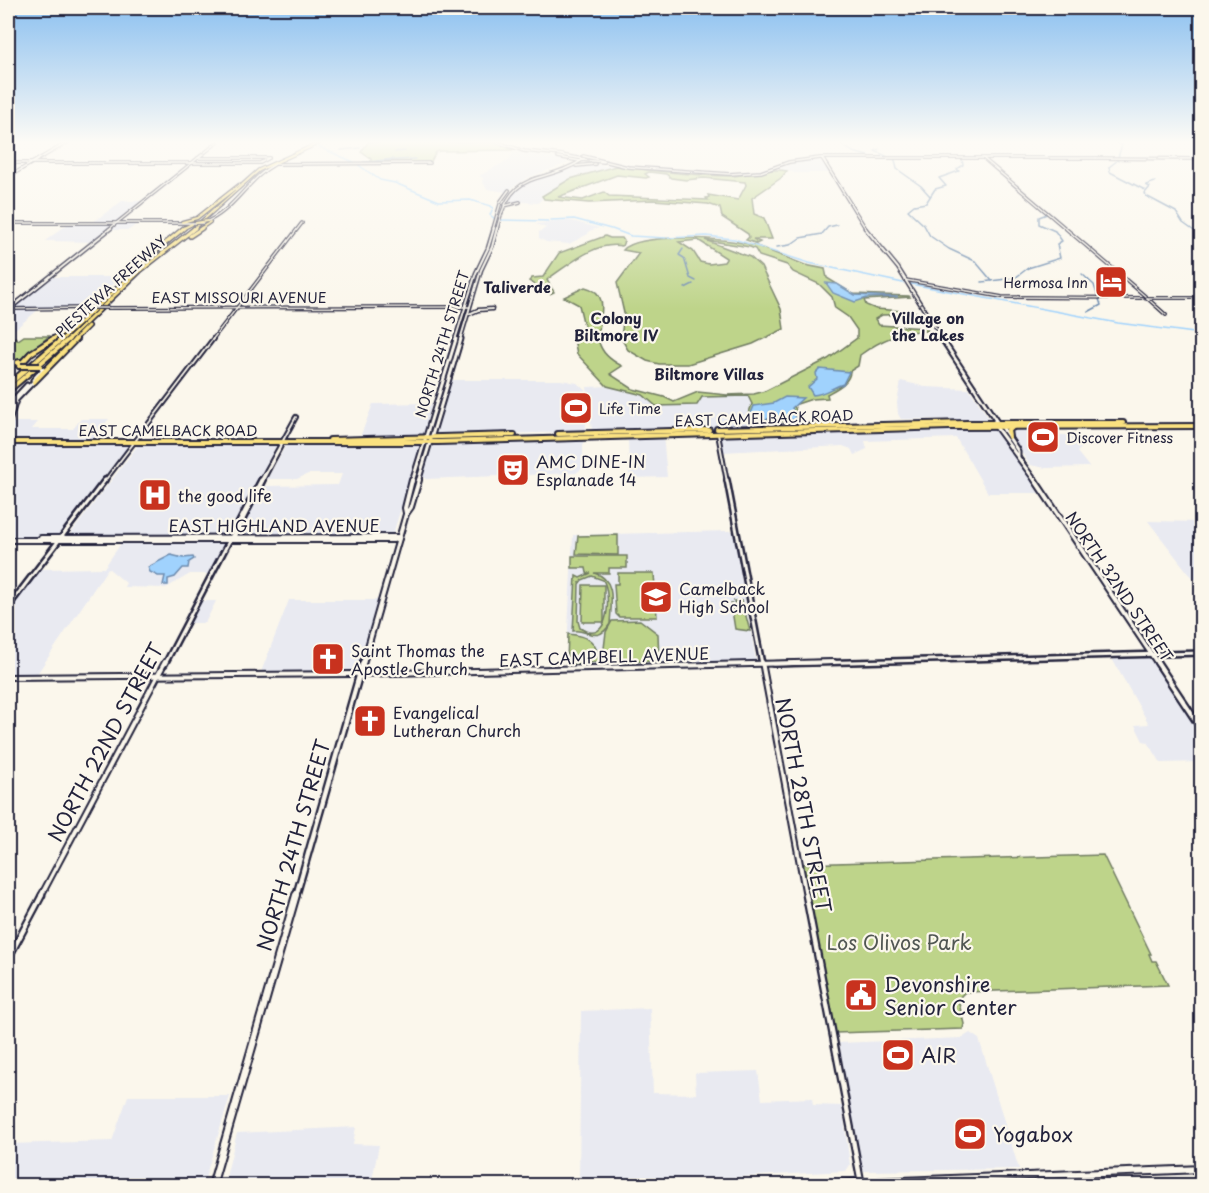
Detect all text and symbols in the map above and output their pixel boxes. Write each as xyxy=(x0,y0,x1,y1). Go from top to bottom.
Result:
street label: PIESTEWA FREEWAY xyxy=(50,230,172,342)
hotel icon: Hermosa Inn xyxy=(1093,264,1129,300)
street label: NORTH 24TH STREET xyxy=(410,267,475,420)
place label: Hermosa Inn xyxy=(1003,272,1088,293)
district label: Taliverde xyxy=(483,275,551,298)
street label: EAST MISSOURI AVENUE xyxy=(151,287,327,308)
district label: Colony Biltmore IV xyxy=(574,306,659,346)
district label: Village on the Lakes xyxy=(892,306,964,346)
district label: Biltmore Villas xyxy=(654,362,764,385)
sports icon: Life Time xyxy=(558,390,594,426)
place label: Life Time xyxy=(599,398,661,419)
street label: EAST CAMELBACK ROAD xyxy=(674,404,854,432)
sports icon: Discover Fitness xyxy=(1025,419,1061,455)
street label: EAST CAMELBACK ROAD xyxy=(79,420,257,441)
place label: Discover Fitness xyxy=(1066,427,1174,448)
place label: AMC DINE-IN Esplanade 14 xyxy=(536,449,646,491)
theatre icon: AMC DINE-IN Esplanade 14 xyxy=(495,452,531,488)
hospital icon: the good life xyxy=(137,477,173,513)
place label: the good life xyxy=(178,483,272,507)
street label: NORTH 32ND STREET xyxy=(1061,506,1179,666)
street label: EAST HIGHLAND AVENUE xyxy=(168,513,380,537)
place label: Camelback High School xyxy=(679,576,769,618)
school or university icon: Camelback High School xyxy=(638,579,674,615)
street label: NORTH 22ND STREET xyxy=(40,637,170,847)
place label: Saint Thomas the Apostle Church xyxy=(351,638,485,680)
street label: EAST CAMPBELL AVENUE xyxy=(499,640,709,672)
church icon: Saint Thomas the Apostle Church xyxy=(310,641,346,677)
street label: NORTH 28TH STREET xyxy=(768,695,840,915)
place label: Evangelical Lutheran Church xyxy=(393,700,521,742)
church icon: Evangelical Lutheran Church xyxy=(352,703,388,739)
street label: NORTH 24TH STREET xyxy=(248,736,338,954)
park label: Los Olivos Park xyxy=(826,927,972,957)
place label: Devonshire Senior Center xyxy=(884,969,1017,1022)
public building icon: Devonshire Senior Center xyxy=(843,977,879,1013)
sports icon: AIR xyxy=(880,1037,916,1073)
place label: AIR xyxy=(921,1040,956,1070)
sports icon: Yogabox xyxy=(952,1116,988,1152)
place label: Yogabox xyxy=(993,1119,1073,1149)

